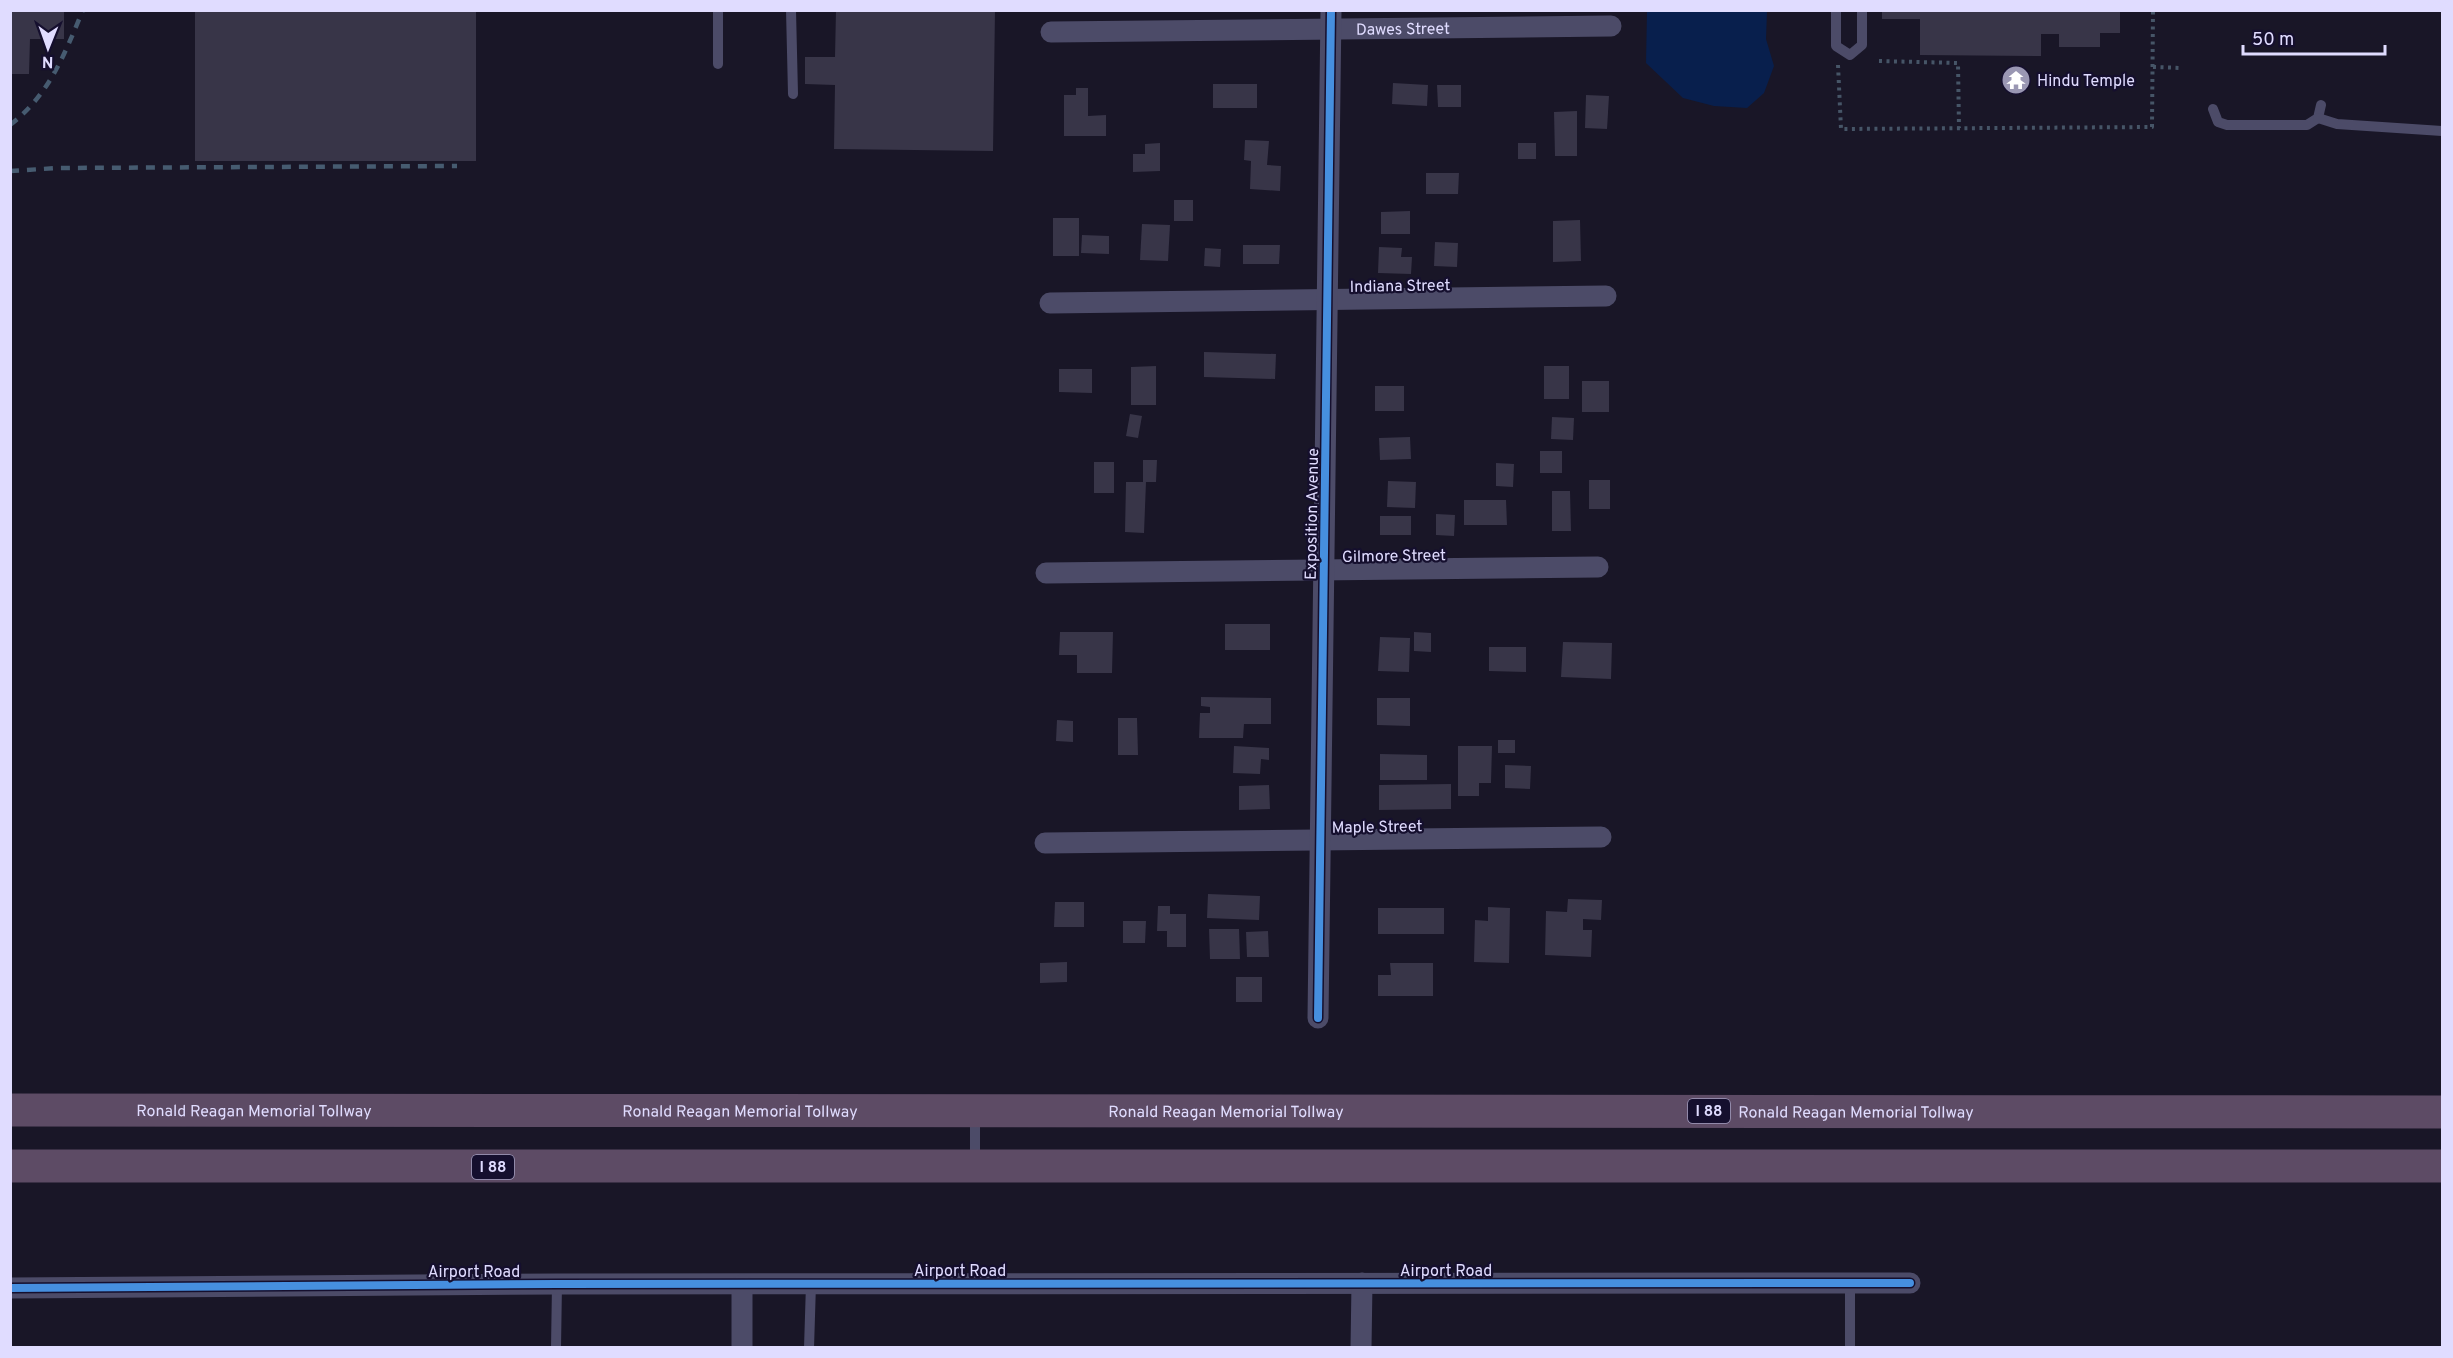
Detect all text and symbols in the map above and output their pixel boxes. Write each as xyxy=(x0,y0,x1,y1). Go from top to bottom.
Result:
north arrow xyxy=(18,18,78,78)
scale bar xyxy=(2243,18,2386,56)
street label: Dawes Street xyxy=(1356,20,1450,41)
text: 50 m xyxy=(2252,29,2294,52)
text: N xyxy=(42,51,54,71)
temple icon: Hindu Temple xyxy=(2000,64,2032,96)
place label: Hindu Temple xyxy=(2037,72,2135,92)
street label: Indiana Street xyxy=(1349,276,1451,298)
street label: Exposition Avenue xyxy=(1302,448,1324,580)
street label: Gilmore Street xyxy=(1342,546,1446,568)
street label: Maple Street xyxy=(1332,817,1423,839)
road number: I 88 xyxy=(1688,1099,1730,1123)
street label: Ronald Reagan Memorial Tollway xyxy=(136,1102,372,1122)
street label: Ronald Reagan Memorial Tollway xyxy=(622,1103,858,1123)
street label: Ronald Reagan Memorial Tollway xyxy=(1108,1103,1344,1123)
street label: Ronald Reagan Memorial Tollway xyxy=(1738,1103,1974,1124)
road number: I 88 xyxy=(472,1155,514,1179)
street label: Airport Road xyxy=(914,1262,1006,1282)
street label: Airport Road xyxy=(1400,1262,1492,1282)
street label: Airport Road xyxy=(428,1263,520,1283)

